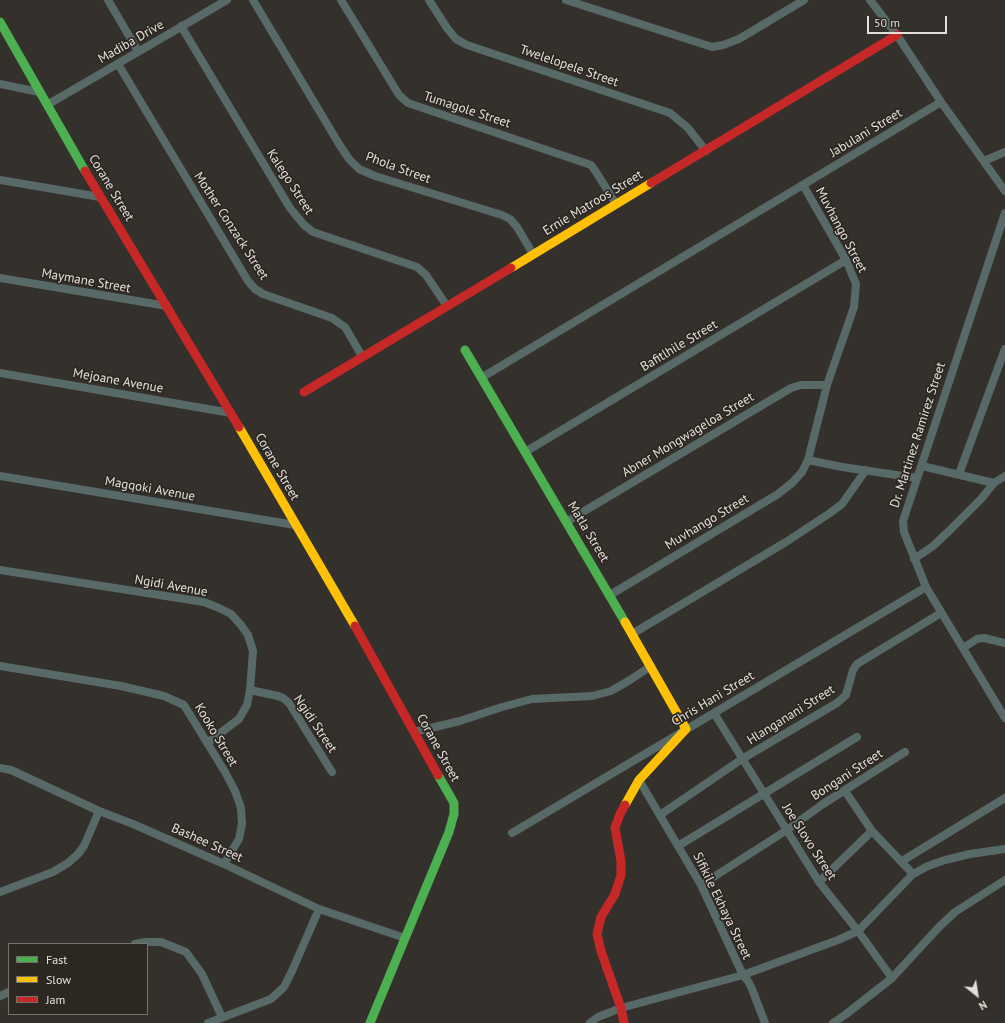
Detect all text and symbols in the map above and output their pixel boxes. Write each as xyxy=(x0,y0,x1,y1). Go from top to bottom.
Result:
scale bar xyxy=(869,8,949,34)
text: 50 m xyxy=(874,15,900,30)
street label: Madiba Drive xyxy=(95,17,167,67)
street label: Twelelopele Street xyxy=(518,42,620,90)
street label: Tumagole Street xyxy=(421,89,513,131)
street label: Jabulani Street xyxy=(827,105,905,161)
street label: Kalego Street xyxy=(263,146,317,218)
street label: Phola Street xyxy=(363,149,433,187)
street label: Corane Street xyxy=(85,152,137,224)
street label: Ernie Matroos Street xyxy=(540,167,646,239)
street label: Mother Conzack Street xyxy=(190,169,272,283)
street label: Muvhango Street xyxy=(812,184,870,276)
street label: Maymane Street xyxy=(40,265,132,297)
street label: Bafitlhile Street xyxy=(638,317,720,375)
street label: Dr. Martinez Ramirez Street xyxy=(887,360,949,510)
street label: Mejoane Avenue xyxy=(72,365,164,397)
street label: Abner Mongwageloa Street xyxy=(619,389,757,481)
street label: Corane Street xyxy=(251,431,303,503)
street label: Magqoki Avenue xyxy=(104,473,196,505)
street label: Muvhango Street xyxy=(662,491,752,553)
street label: Matla Street xyxy=(564,499,612,565)
street label: Ngidi Avenue xyxy=(133,572,209,600)
street label: Chris Hani Street xyxy=(669,668,757,730)
street label: Hlanganani Street xyxy=(744,682,838,748)
street label: Ngidi Street xyxy=(290,692,340,756)
street label: Kooko Street xyxy=(191,701,241,769)
street label: Corane Street xyxy=(413,711,463,785)
street label: Bongani Street xyxy=(808,746,886,804)
street label: Joe Slovo Street xyxy=(778,801,840,883)
street label: Bashee Street xyxy=(169,820,245,866)
street label: Sifikile Ekhaya Street xyxy=(689,850,755,962)
legend xyxy=(8,943,148,1015)
text: Fast xyxy=(46,952,67,967)
text: Slow xyxy=(46,972,71,987)
north arrow xyxy=(957,975,997,1015)
text: Jam xyxy=(46,992,65,1007)
text: N xyxy=(976,998,990,1013)

